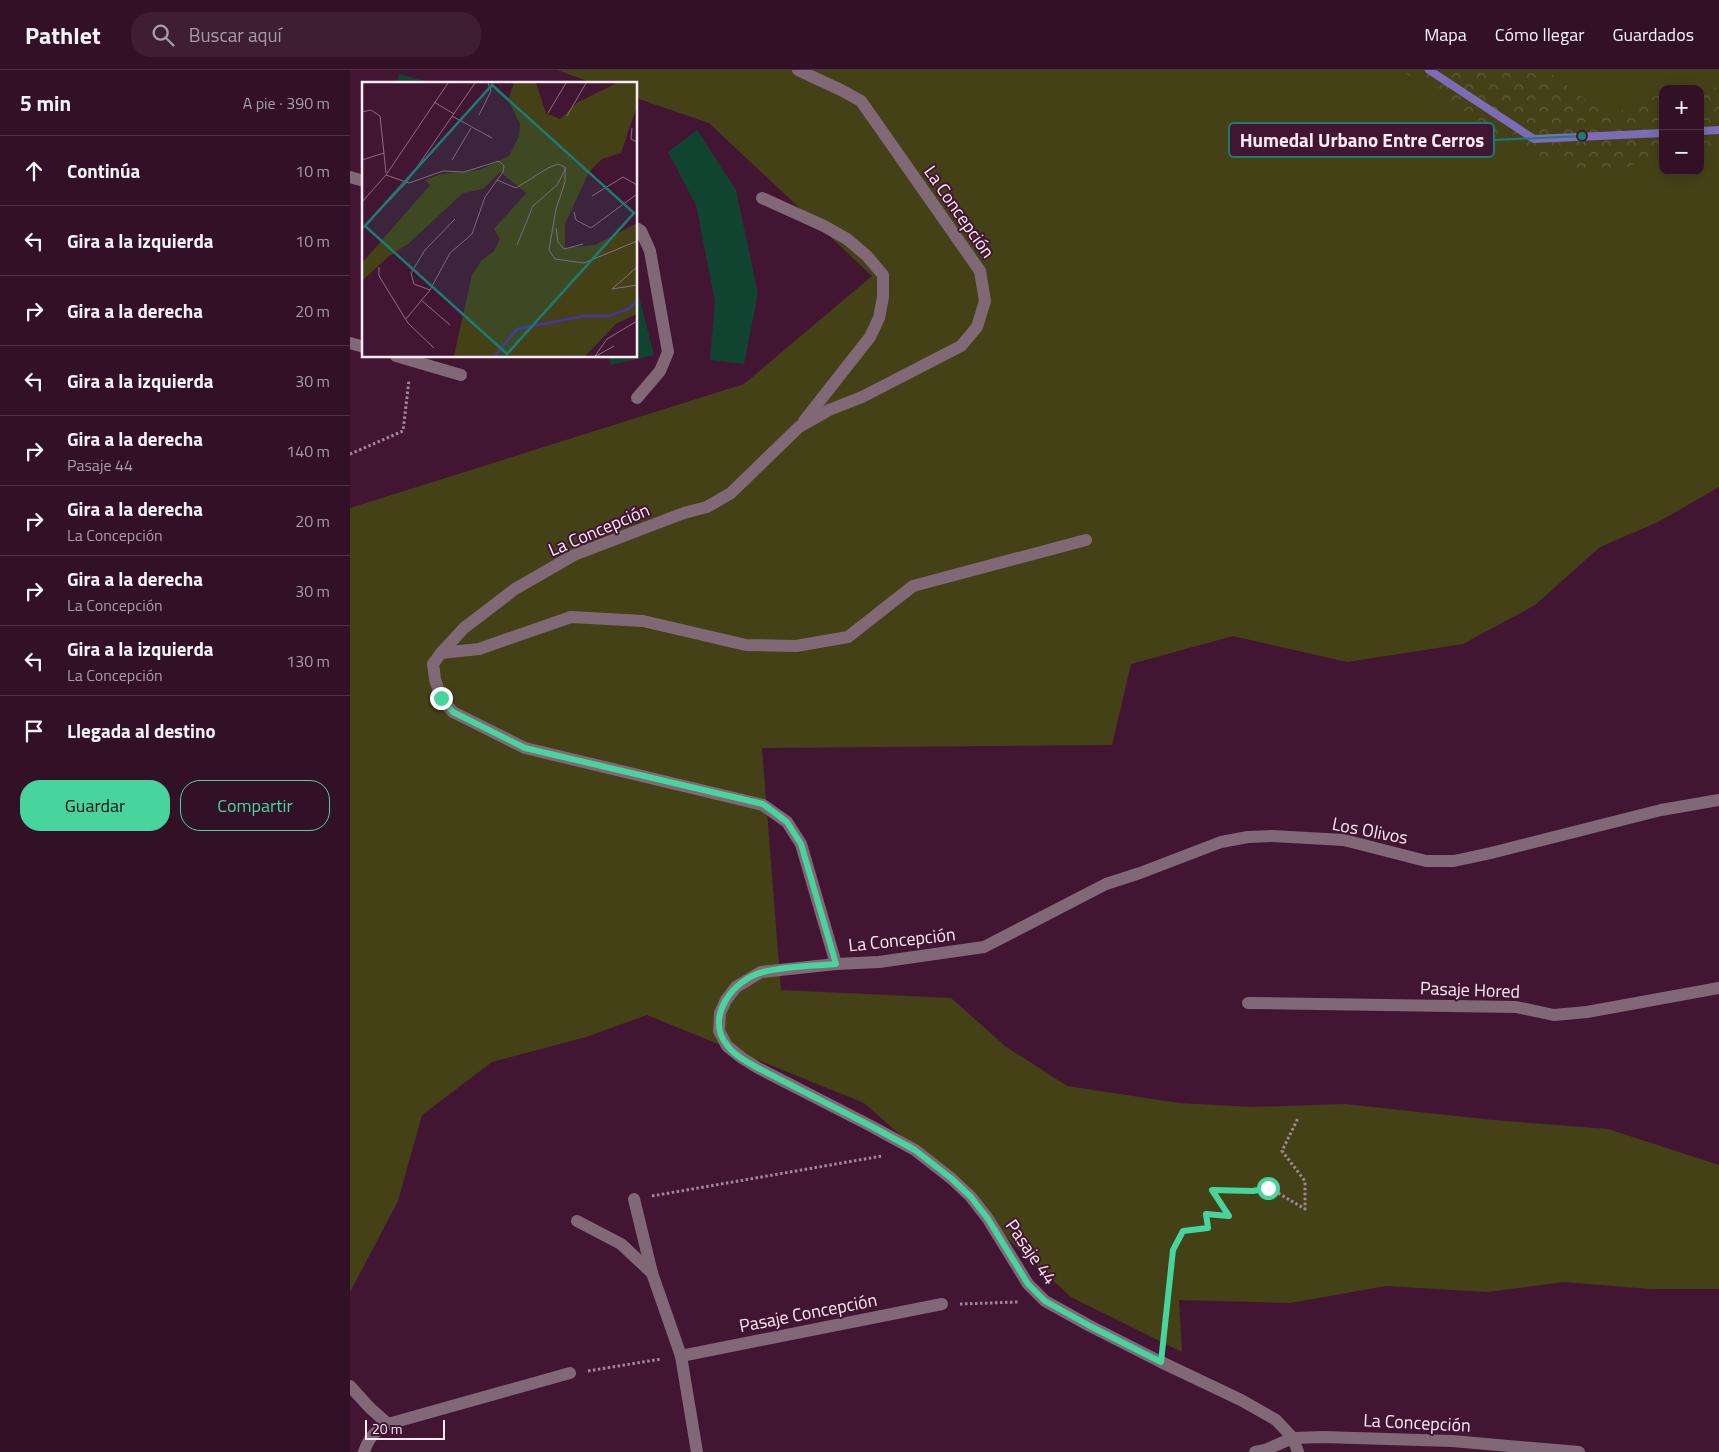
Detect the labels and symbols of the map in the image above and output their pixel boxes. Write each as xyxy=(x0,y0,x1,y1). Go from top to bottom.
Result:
inset map xyxy=(362,82,638,358)
callout: Humedal Urbano Entre Cerros xyxy=(1229,123,1494,157)
text: Humedal Urbano Entre Cerros xyxy=(1240,125,1484,154)
street label: La Concepción xyxy=(917,160,1001,264)
street label: La Concepción xyxy=(544,496,654,563)
route end xyxy=(430,687,453,710)
street label: Los Olivos xyxy=(1330,810,1410,851)
street label: La Concepción xyxy=(847,920,957,959)
street label: Pasaje Hored xyxy=(1419,974,1521,1005)
route start xyxy=(1257,1177,1280,1200)
street label: Pasaje 44 xyxy=(999,1214,1064,1290)
street label: Pasaje Concepción xyxy=(737,1286,879,1339)
street label: La Concepción xyxy=(1363,1406,1471,1439)
scale bar xyxy=(365,1417,445,1440)

